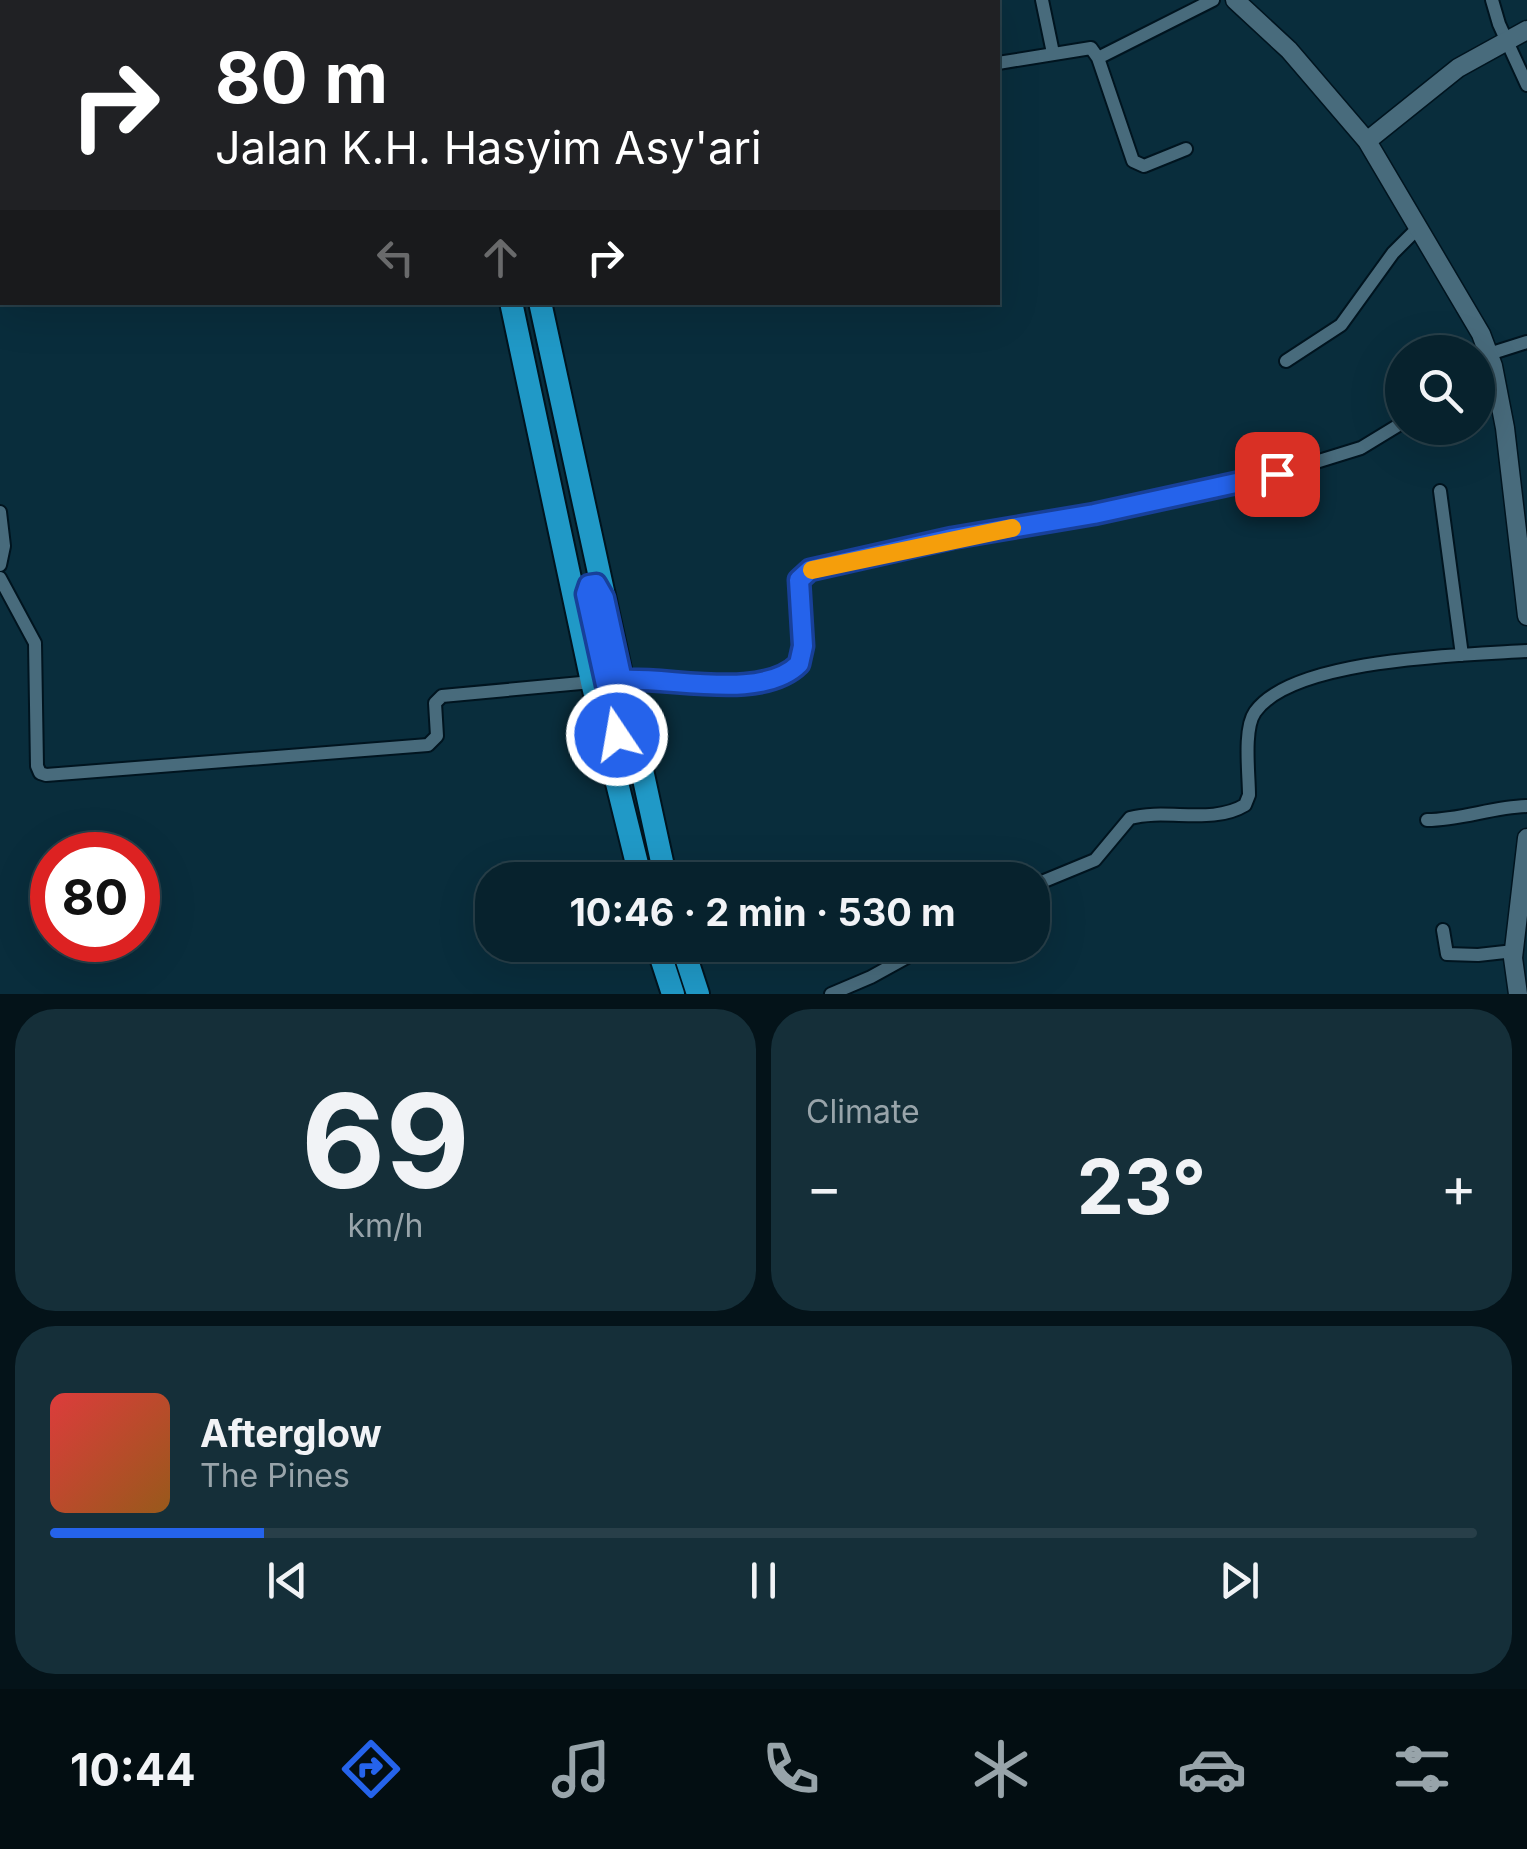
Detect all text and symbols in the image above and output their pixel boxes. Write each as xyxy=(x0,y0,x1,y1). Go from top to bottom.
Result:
text: 80 m xyxy=(215,35,388,120)
icon: right xyxy=(50,40,180,170)
text: Jalan K.H. Hasyim Asy'ari xyxy=(215,120,762,175)
icon: left xyxy=(368,230,423,285)
icon: ahead xyxy=(473,230,528,285)
icon: right xyxy=(578,230,633,285)
map controls xyxy=(1385,335,1495,445)
button: search xyxy=(1385,335,1495,445)
pin xyxy=(1235,432,1320,517)
icon: arrive xyxy=(1250,447,1305,502)
position arrow xyxy=(565,683,669,787)
speed limit sign: 80 xyxy=(30,832,160,962)
text: 10:46 · 2 min · 530 m xyxy=(569,889,956,935)
text: 69 xyxy=(301,1062,470,1219)
text: Climate xyxy=(806,1092,920,1131)
text: 23° xyxy=(1077,1141,1206,1232)
text: − xyxy=(806,1154,842,1220)
text: + xyxy=(1441,1154,1477,1220)
text: km/h xyxy=(347,1206,424,1245)
text: Afterglow xyxy=(200,1410,382,1456)
text: The Pines xyxy=(200,1456,350,1495)
icon: previous xyxy=(260,1553,315,1608)
icon: pause xyxy=(736,1553,791,1608)
icon: next xyxy=(1212,1553,1267,1608)
icon: directions xyxy=(336,1734,406,1804)
icon: music xyxy=(546,1734,616,1804)
icon: phone xyxy=(756,1734,826,1804)
icon: climate xyxy=(966,1734,1036,1804)
icon: car xyxy=(1177,1734,1247,1804)
icon: filters xyxy=(1387,1734,1457,1804)
text: 10:44 xyxy=(70,1742,196,1797)

